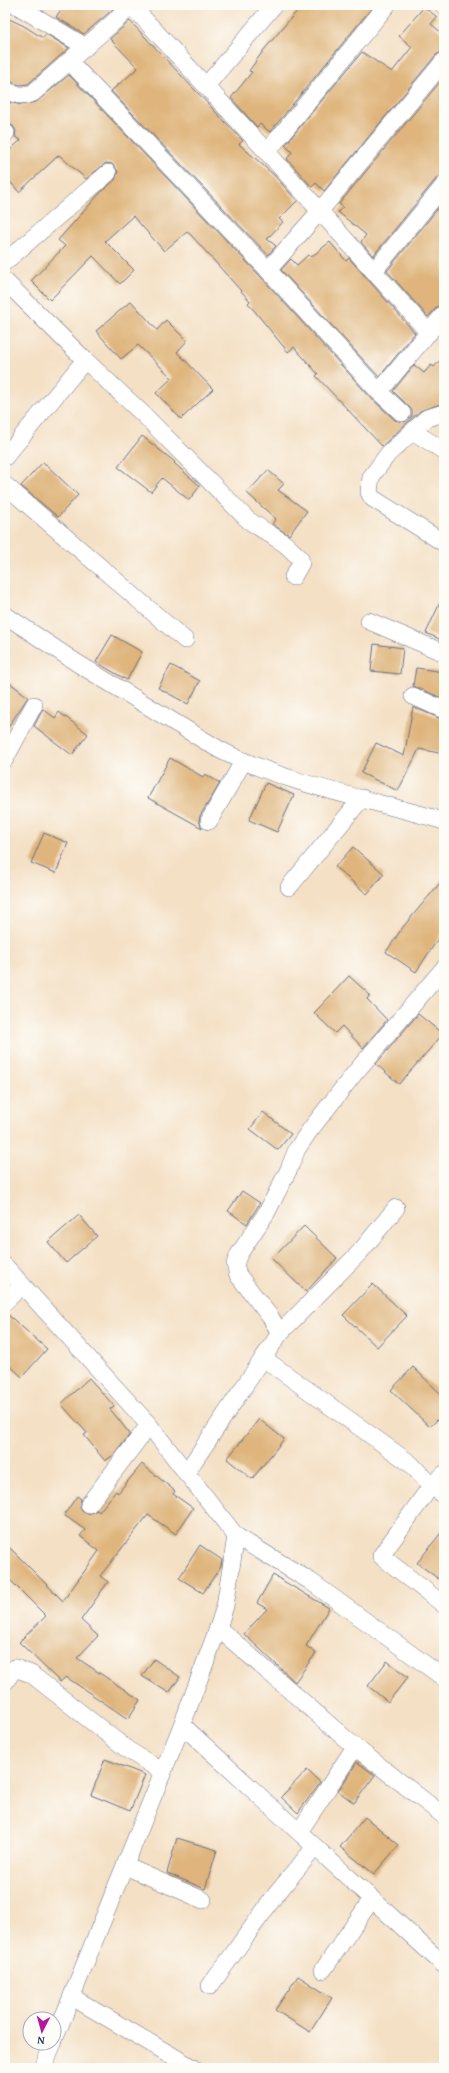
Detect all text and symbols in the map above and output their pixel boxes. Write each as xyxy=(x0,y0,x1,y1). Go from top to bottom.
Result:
north arrow xyxy=(22,2011,62,2051)
text: N xyxy=(36,2033,45,2049)

